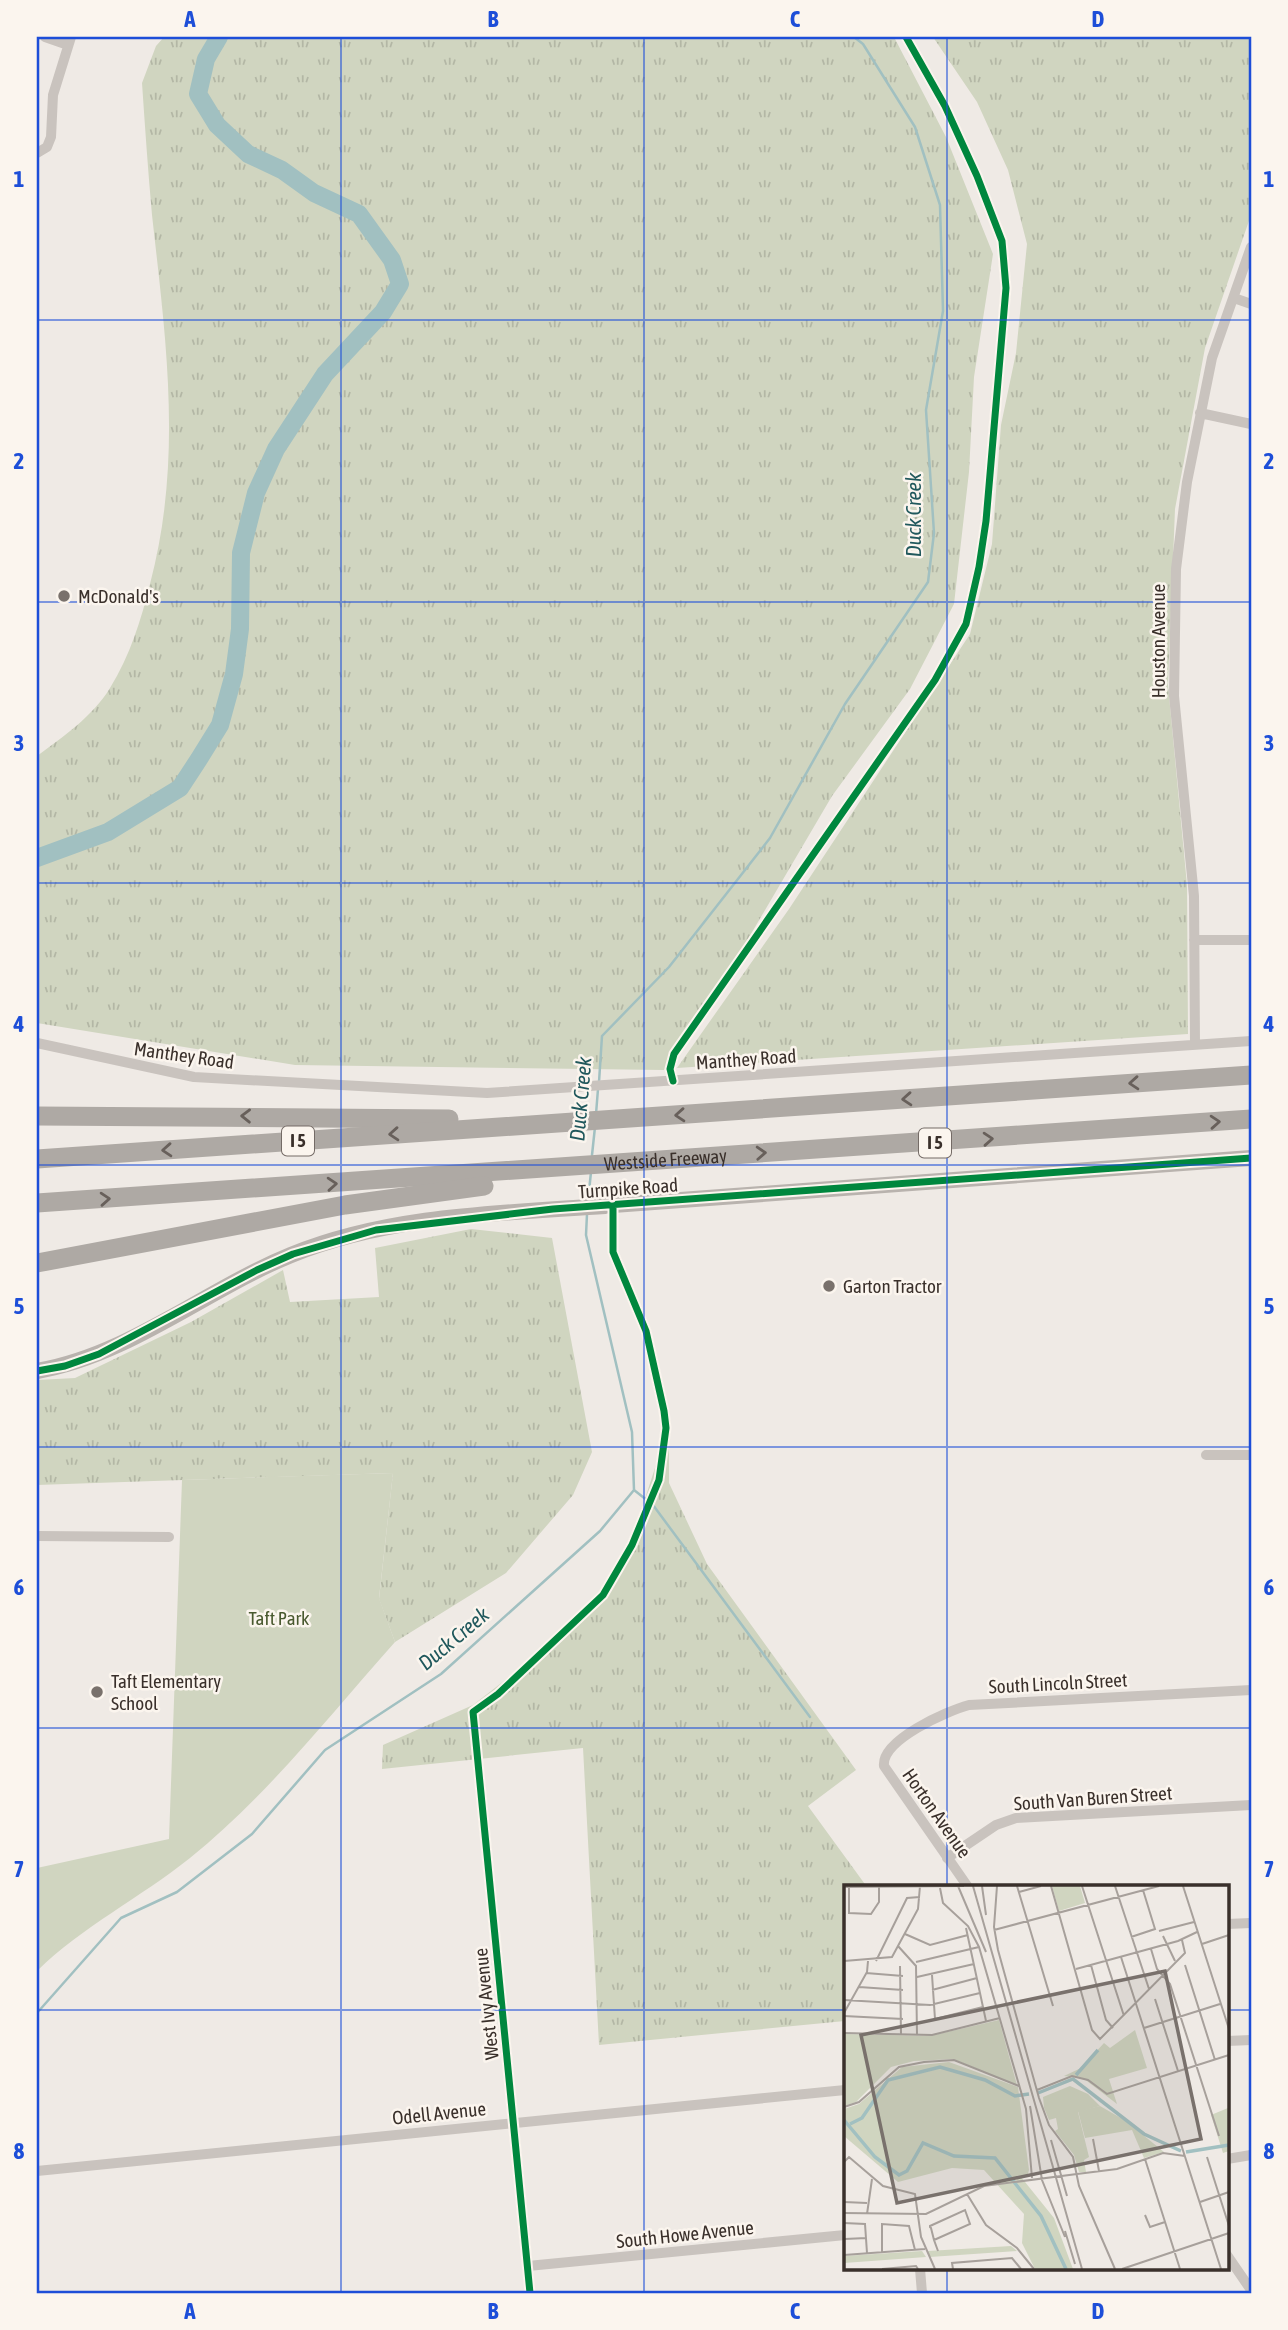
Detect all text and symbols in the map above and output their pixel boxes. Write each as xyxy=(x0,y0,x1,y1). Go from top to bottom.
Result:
text: A xyxy=(183,6,196,32)
text: B xyxy=(488,6,499,32)
text: C xyxy=(790,6,801,32)
text: D xyxy=(1092,6,1105,32)
text: 1 xyxy=(14,166,25,192)
text: 1 xyxy=(1264,166,1275,192)
text: 2 xyxy=(14,448,24,474)
text: 2 xyxy=(1264,448,1274,474)
water label: Duck Creek xyxy=(901,472,925,557)
street label: Houston Avenue xyxy=(1147,584,1169,698)
place label: McDonald's xyxy=(78,585,159,607)
marker: McDonald's xyxy=(56,588,72,604)
text: 3 xyxy=(14,730,24,756)
text: 3 xyxy=(1264,730,1274,756)
text: 4 xyxy=(13,1011,25,1037)
text: 4 xyxy=(1263,1011,1275,1037)
street label: Manthey Road xyxy=(133,1037,235,1073)
street label: Manthey Road xyxy=(695,1045,797,1073)
water label: Duck Creek xyxy=(564,1055,596,1142)
one-way arrow xyxy=(1129,1075,1140,1090)
one-way arrow xyxy=(902,1091,913,1106)
one-way arrow xyxy=(675,1107,686,1122)
one-way arrow xyxy=(241,1108,251,1124)
one-way arrow xyxy=(1210,1115,1221,1130)
road number: I 5 xyxy=(282,1126,314,1156)
one-way arrow xyxy=(389,1126,400,1141)
road number: I 5 xyxy=(919,1128,951,1158)
one-way arrow xyxy=(983,1132,994,1147)
one-way arrow xyxy=(162,1142,173,1157)
street label: Westside Freeway xyxy=(603,1144,728,1175)
one-way arrow xyxy=(756,1146,767,1161)
street label: Turnpike Road xyxy=(577,1174,679,1202)
one-way arrow xyxy=(327,1177,338,1192)
one-way arrow xyxy=(100,1191,111,1206)
place label: Garton Tractor xyxy=(843,1275,942,1297)
marker: Garton Tractor xyxy=(821,1278,837,1294)
text: 5 xyxy=(14,1293,25,1319)
text: 5 xyxy=(1264,1293,1275,1319)
text: 6 xyxy=(14,1574,25,1600)
text: 6 xyxy=(1264,1574,1275,1600)
water label: Duck Creek xyxy=(413,1601,494,1675)
park label: Taft Park xyxy=(249,1607,310,1629)
street label: South Lincoln Street xyxy=(988,1668,1128,1698)
place label: Taft Elementary School xyxy=(111,1670,221,1714)
marker: Taft Elementary School xyxy=(89,1684,105,1700)
street label: Horton Avenue xyxy=(898,1764,976,1862)
street label: South Van Buren Street xyxy=(1013,1781,1173,1815)
text: 7 xyxy=(14,1856,24,1882)
text: 7 xyxy=(1264,1856,1274,1882)
inset map xyxy=(844,1885,1228,2270)
street label: West Ivy Avenue xyxy=(469,1947,503,2061)
street label: Odell Avenue xyxy=(391,2097,487,2129)
text: 8 xyxy=(14,2138,25,2164)
text: 8 xyxy=(1264,2138,1275,2164)
street label: South Howe Avenue xyxy=(615,2216,755,2252)
text: A xyxy=(183,2298,196,2324)
text: B xyxy=(488,2298,499,2324)
text: C xyxy=(790,2298,801,2324)
text: D xyxy=(1092,2298,1105,2324)

